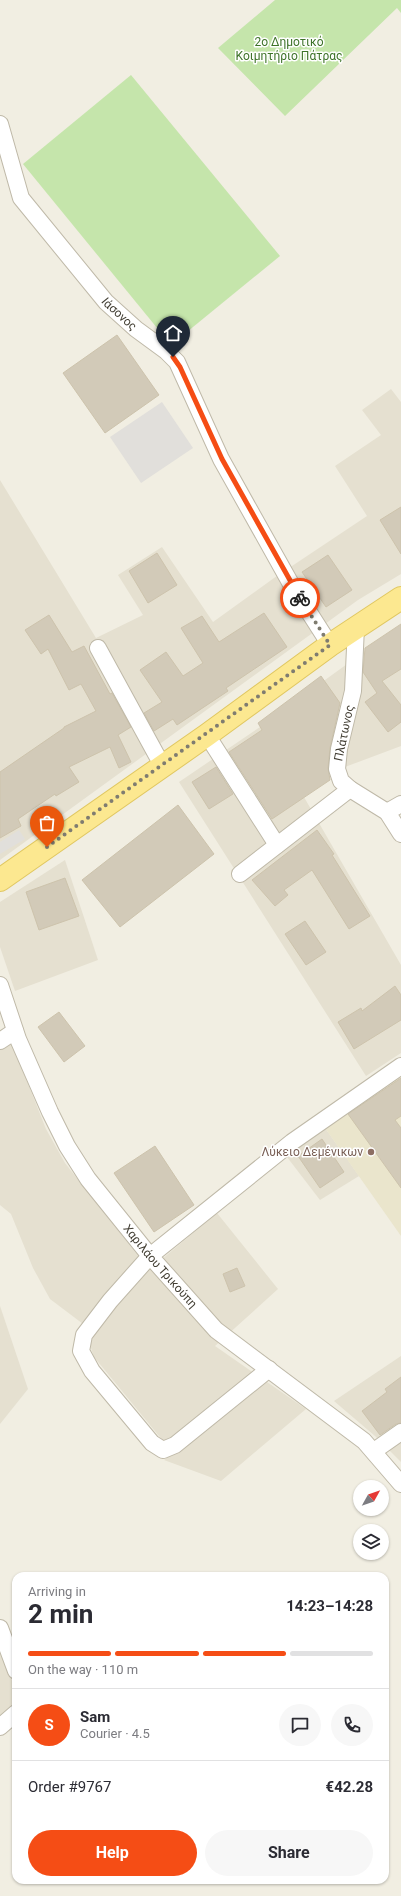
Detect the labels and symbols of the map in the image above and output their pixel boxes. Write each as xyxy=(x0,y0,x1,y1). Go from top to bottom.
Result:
park label: 2o Δημοτικό Κοιμητήριο Πάτρας xyxy=(236,35,342,63)
street label: Ιάσονος xyxy=(98,295,140,333)
pin xyxy=(156,316,190,357)
courier xyxy=(280,578,320,618)
street label: Πλάτωνος xyxy=(331,704,357,762)
pin xyxy=(30,806,64,847)
place label: Λύκειο Δεμένικων xyxy=(262,1145,363,1159)
marker: Λύκειο Δεμένικων xyxy=(366,1147,376,1157)
street label: Χαριλάου Τρικούπη xyxy=(120,1222,200,1311)
north arrow xyxy=(353,1480,389,1516)

